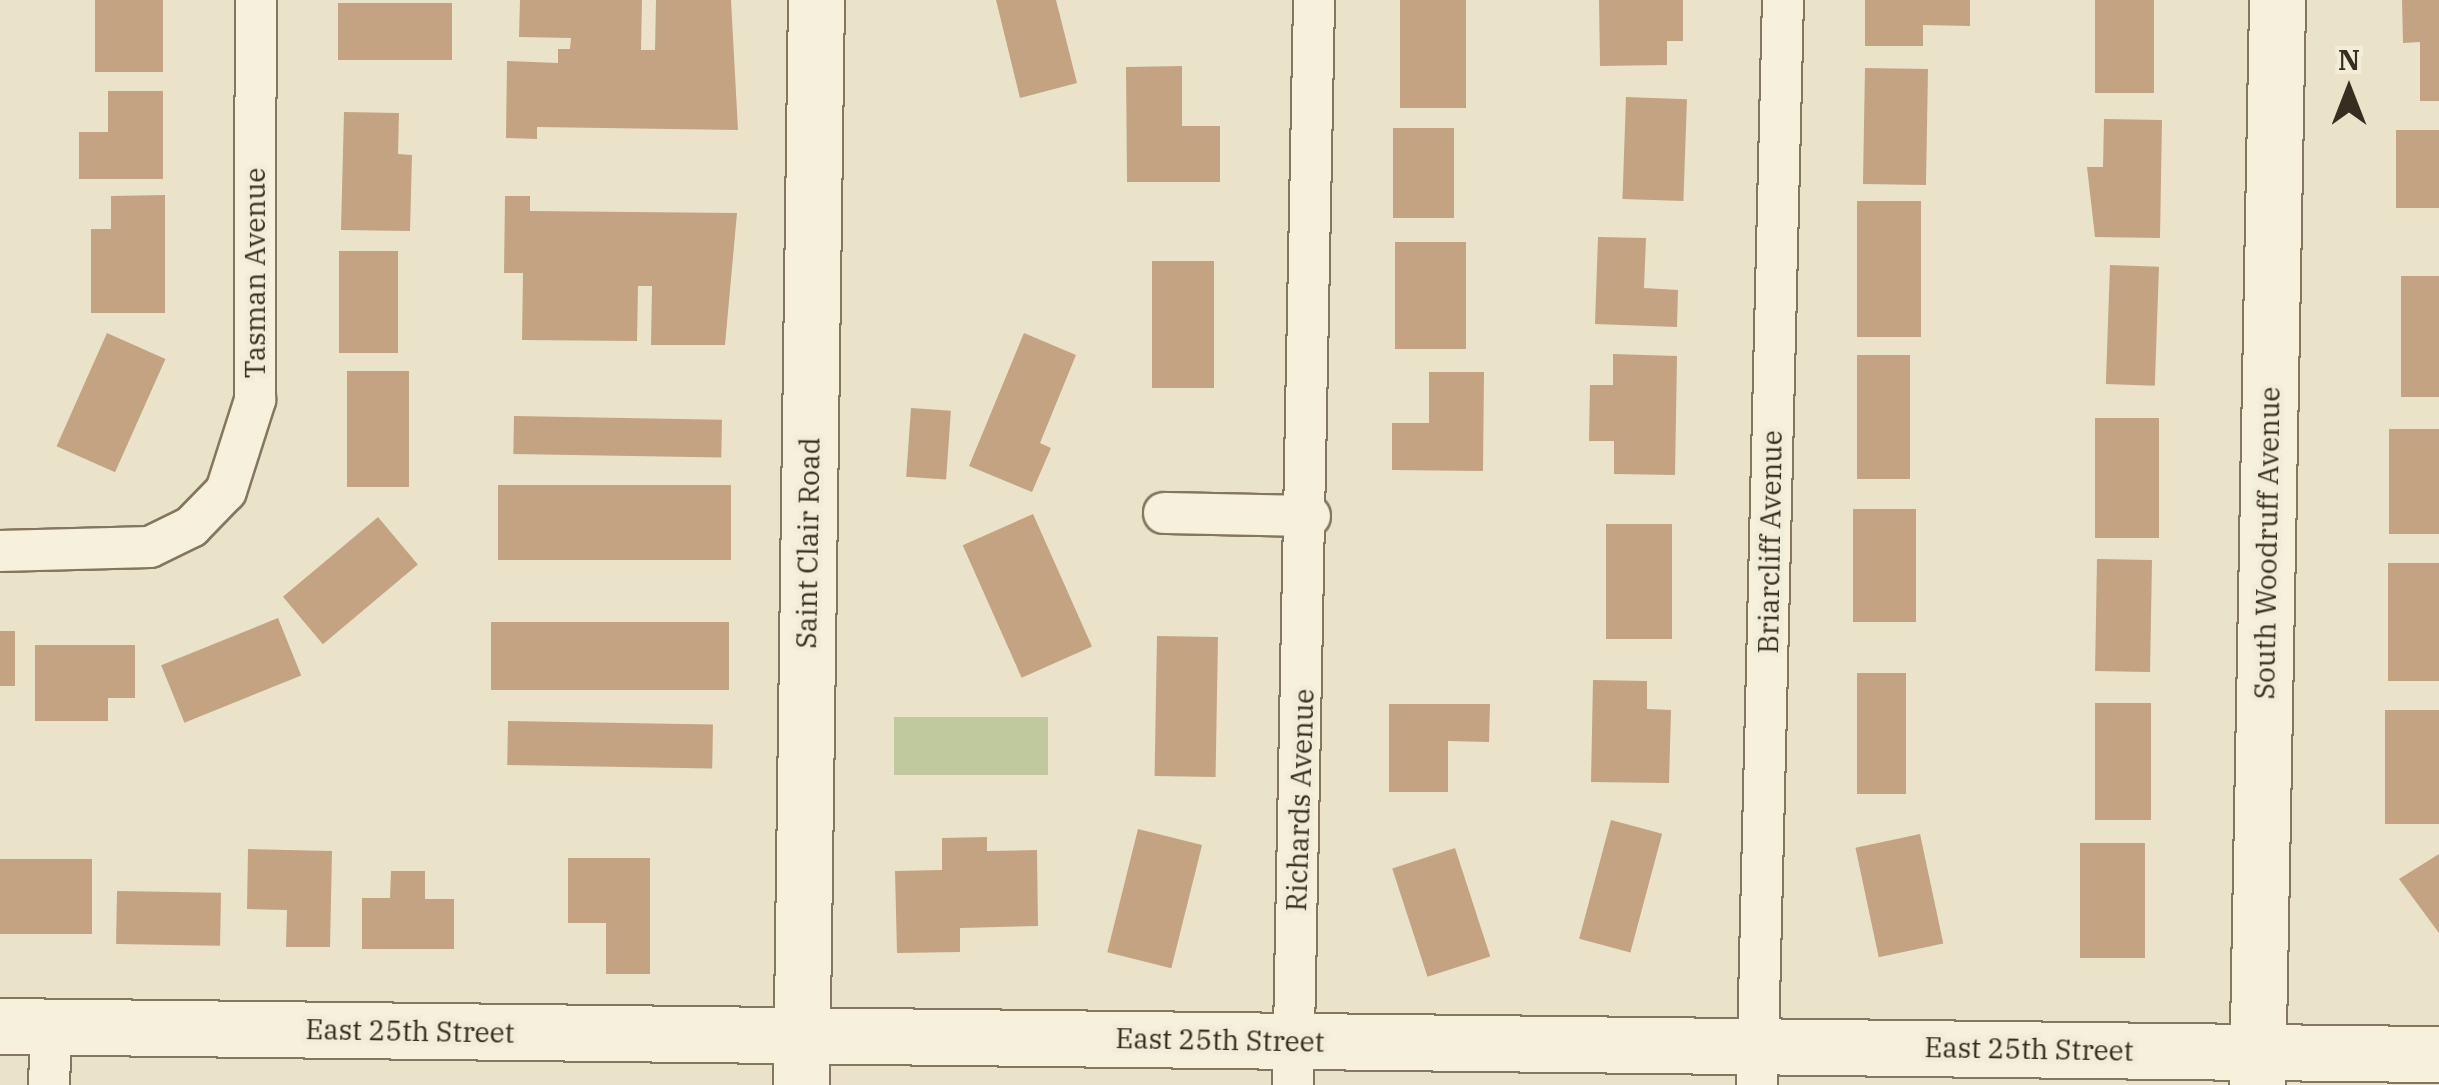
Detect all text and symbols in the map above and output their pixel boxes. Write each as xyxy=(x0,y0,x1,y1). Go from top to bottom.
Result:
north arrow xyxy=(2299,40,2399,140)
text: N xyxy=(2338,41,2360,78)
street label: Tasman Avenue xyxy=(238,168,272,378)
street label: South Woodruff Avenue xyxy=(2247,386,2287,700)
street label: Briarcliff Avenue xyxy=(1751,430,1789,654)
street label: Saint Clair Road xyxy=(789,437,827,649)
street label: Richards Avenue xyxy=(1279,688,1321,912)
street label: East 25th Street xyxy=(305,1012,515,1050)
street label: East 25th Street xyxy=(1115,1021,1325,1059)
street label: East 25th Street xyxy=(1924,1030,2134,1068)

